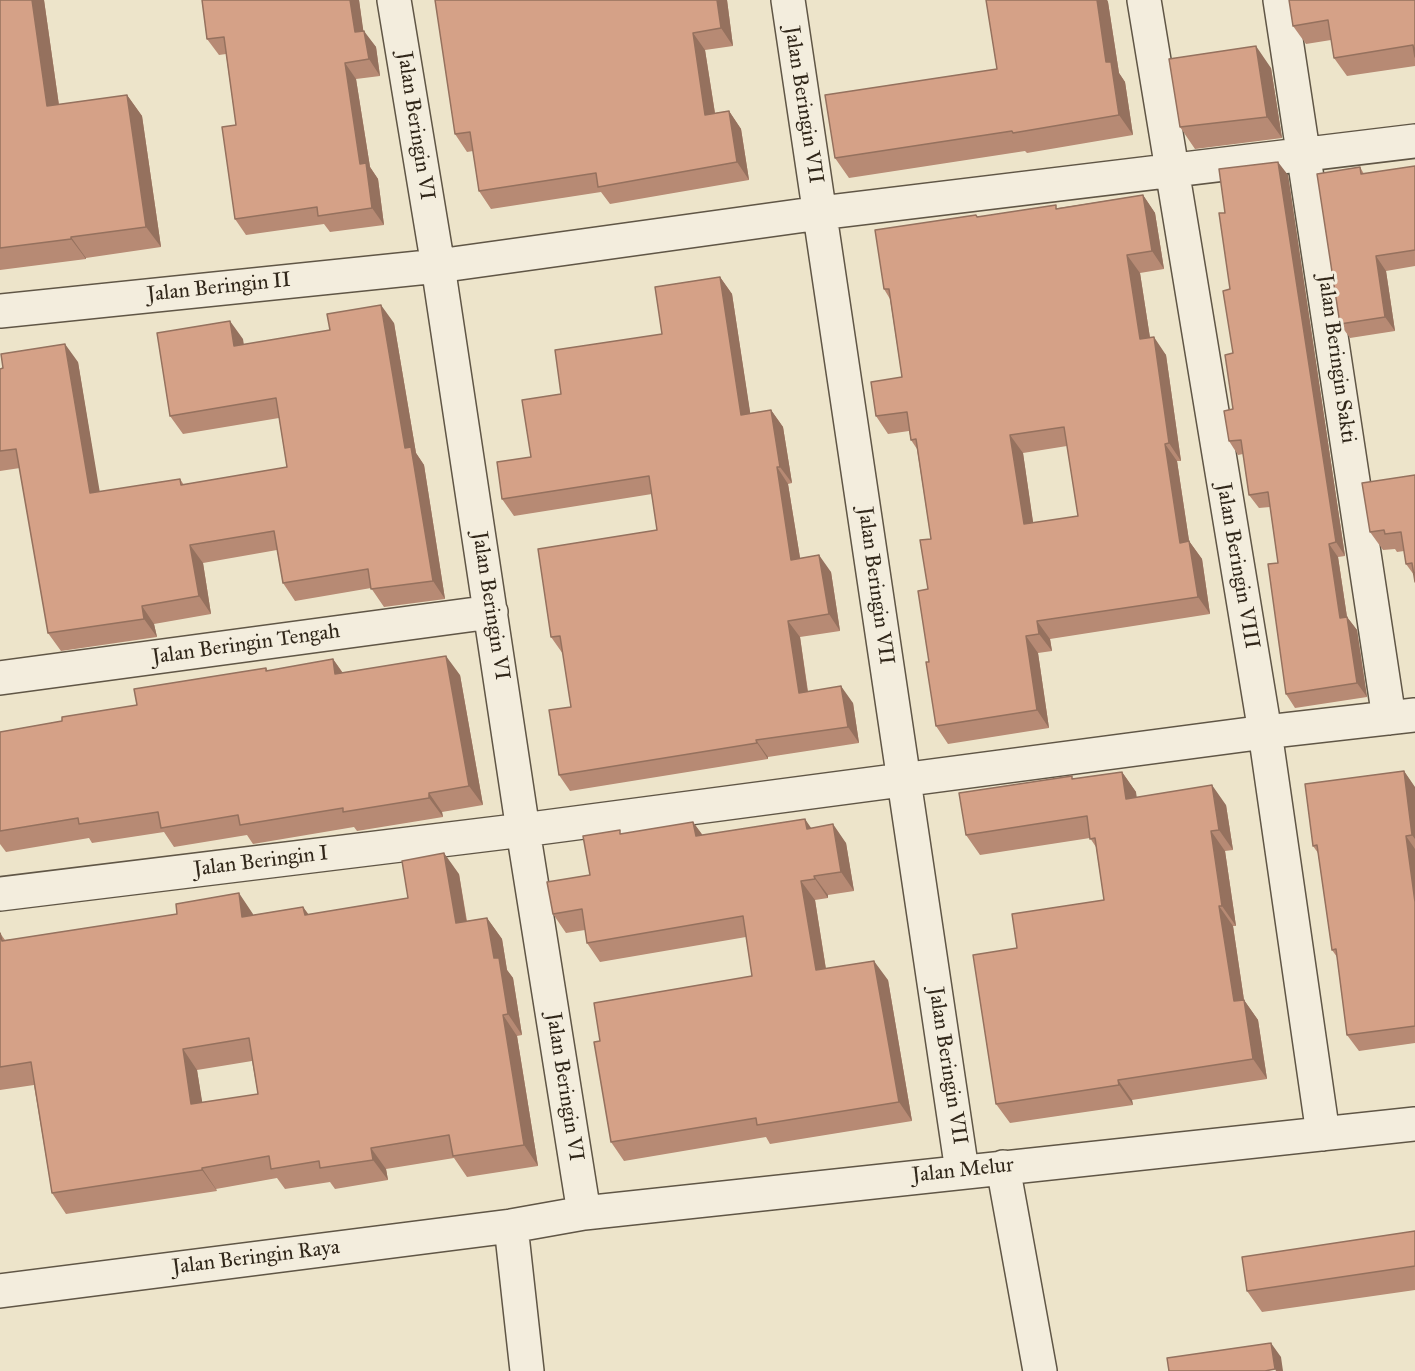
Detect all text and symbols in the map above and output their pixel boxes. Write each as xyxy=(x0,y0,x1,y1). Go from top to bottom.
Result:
street label: Jalan Beringin VII xyxy=(778,25,828,185)
street label: Jalan Beringin VI xyxy=(391,50,439,202)
street label: Jalan Beringin II xyxy=(146,268,292,308)
street label: Jalan Beringin Sakti xyxy=(1312,273,1360,445)
street label: Jalan Beringin VIII xyxy=(1210,481,1264,651)
street label: Jalan Beringin VII xyxy=(851,506,899,666)
street label: Jalan Beringin VI xyxy=(466,530,514,682)
street label: Jalan Beringin Tengah xyxy=(150,619,342,671)
street label: Jalan Beringin I xyxy=(192,841,330,883)
street label: Jalan Beringin VII xyxy=(922,986,972,1146)
street label: Jalan Beringin VI xyxy=(540,1011,588,1163)
street label: Jalan Melur xyxy=(911,1153,1015,1189)
street label: Jalan Beringin Raya xyxy=(171,1235,341,1281)

